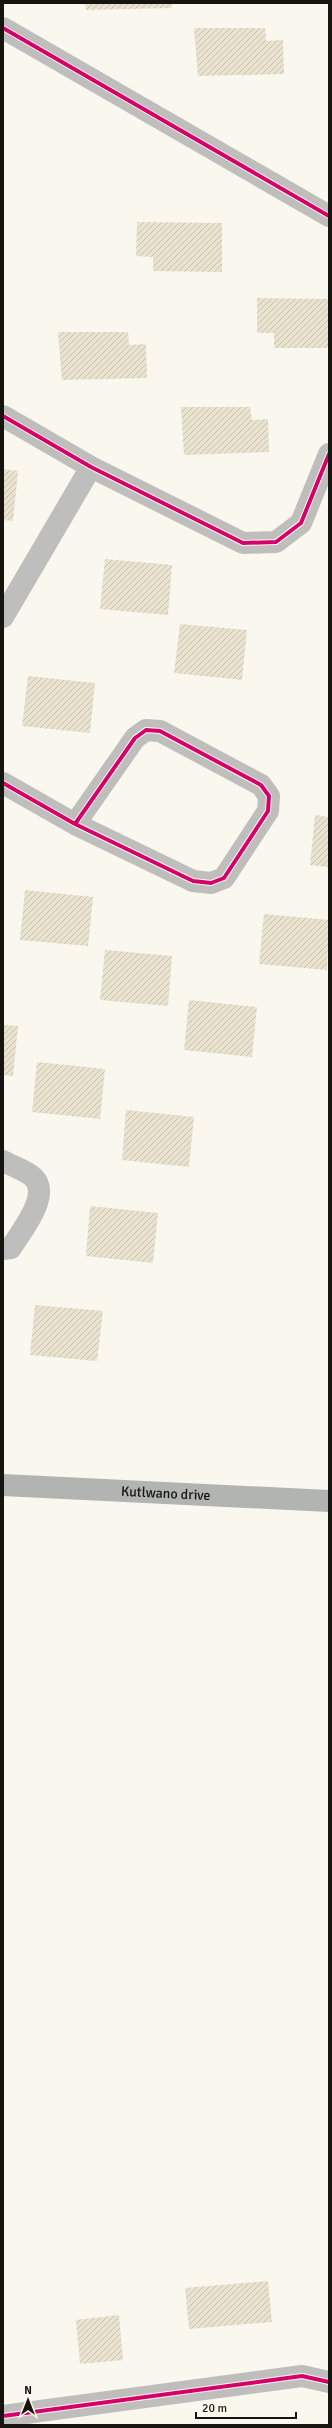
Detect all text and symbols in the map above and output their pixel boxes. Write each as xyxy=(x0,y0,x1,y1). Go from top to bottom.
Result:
street label: Kutlwano drive xyxy=(121,1483,211,1504)
north arrow xyxy=(8,2380,48,2420)
text: N xyxy=(24,2384,32,2397)
scale bar xyxy=(196,2394,296,2420)
text: 20 m xyxy=(202,2401,227,2416)

